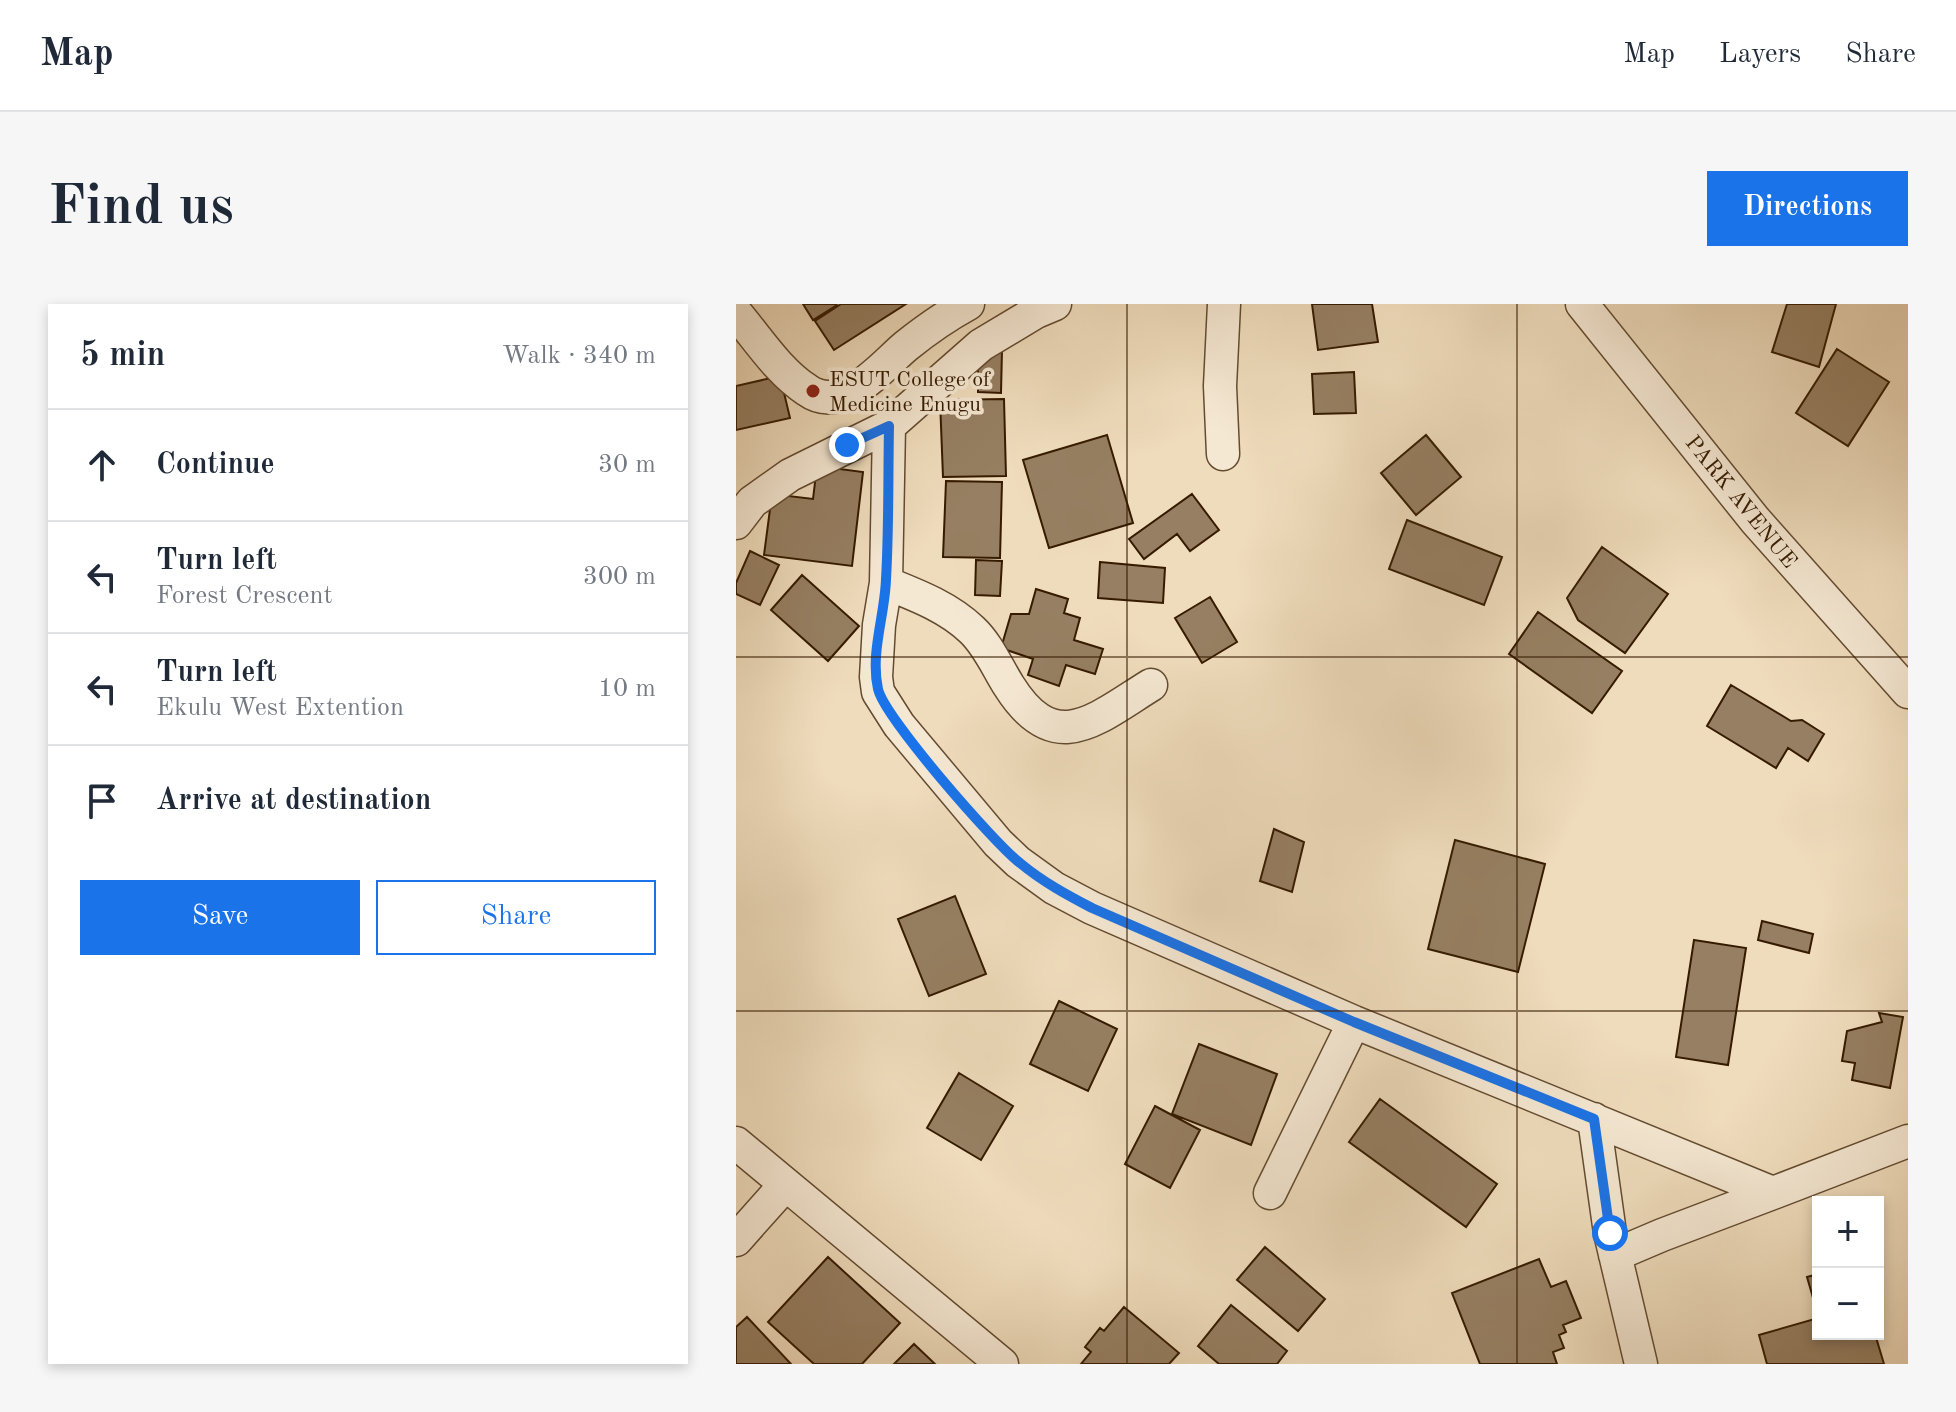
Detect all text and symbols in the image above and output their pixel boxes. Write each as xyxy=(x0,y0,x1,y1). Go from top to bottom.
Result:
text: Map xyxy=(40,36,114,74)
text: Map xyxy=(1623,41,1675,69)
text: Layers xyxy=(1719,41,1801,69)
text: Share xyxy=(1845,41,1916,69)
button: Directions xyxy=(1707,171,1908,246)
text: Find us xyxy=(48,180,234,236)
text: 5 min xyxy=(80,339,165,373)
text: Walk · 340 m xyxy=(502,343,656,369)
place label: ESUT College of Medicine Enugu xyxy=(829,369,991,416)
marker: ESUT College of Medicine Enugu xyxy=(804,382,822,400)
route end xyxy=(829,427,865,463)
street label: PARK AVENUE xyxy=(1680,432,1800,573)
icon: ahead xyxy=(80,443,124,487)
text: Continue xyxy=(156,450,275,480)
text: 30 m xyxy=(598,452,656,478)
text: Turn left xyxy=(156,546,277,576)
icon: left xyxy=(80,555,124,599)
text: 300 m xyxy=(583,564,656,590)
text: Forest Crescent xyxy=(156,583,333,609)
text: Turn left xyxy=(156,658,277,688)
icon: left xyxy=(80,667,124,711)
text: 10 m xyxy=(598,676,656,702)
text: Ekulu West Extention xyxy=(156,695,404,721)
icon: arrive xyxy=(80,779,124,823)
text: Arrive at destination xyxy=(156,786,431,816)
button: Save xyxy=(80,880,360,955)
button: Share xyxy=(376,880,656,955)
map controls xyxy=(1812,1196,1884,1340)
button: + xyxy=(1812,1196,1884,1268)
route start xyxy=(1592,1215,1628,1251)
button: − xyxy=(1812,1268,1884,1340)

